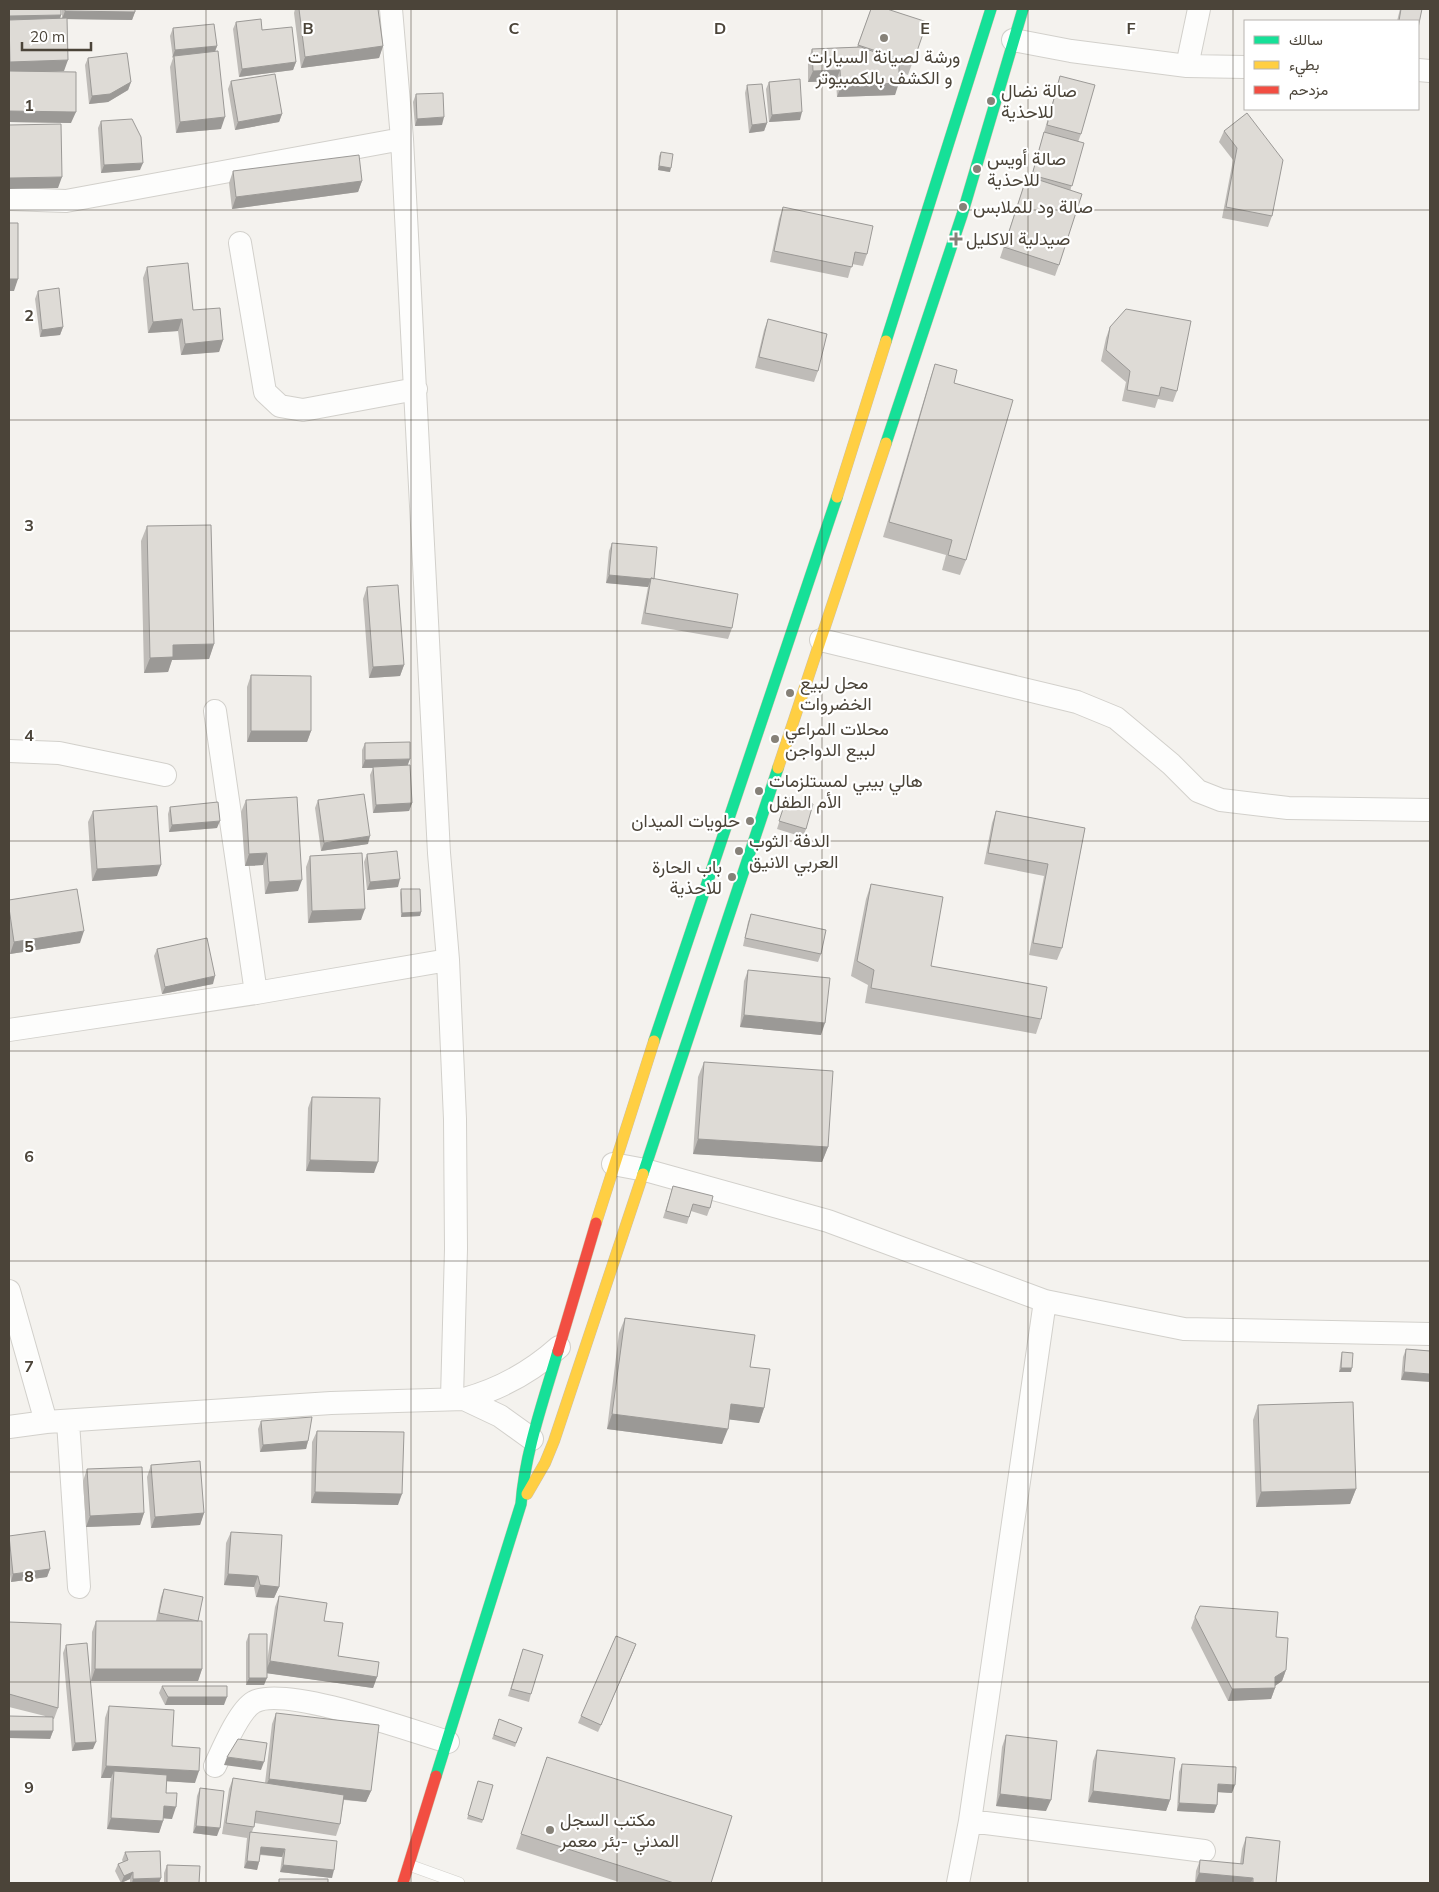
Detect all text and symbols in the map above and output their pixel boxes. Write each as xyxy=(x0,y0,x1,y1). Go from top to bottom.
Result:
text: B xyxy=(302,18,314,38)
text: C xyxy=(509,18,520,38)
text: D xyxy=(714,18,726,38)
text: E xyxy=(920,18,930,38)
text: F xyxy=(1126,18,1136,38)
scale bar xyxy=(22,20,91,52)
legend xyxy=(1244,20,1419,110)
text: 20 m xyxy=(30,27,65,46)
text: سالك xyxy=(1289,30,1323,49)
marker: ورشة لصيانة السيارات و الكشف بالكمبيوتر xyxy=(878,32,890,44)
place label: ورشة لصيانة السيارات و الكشف بالكمبيوتر xyxy=(808,45,960,89)
text: بطيء xyxy=(1289,55,1319,78)
place label: صالة نضال للاحذية xyxy=(1001,79,1077,123)
text: مزدحم xyxy=(1289,80,1328,100)
text: 1 xyxy=(24,95,34,115)
marker: صالة نضال للاحذية xyxy=(985,95,997,107)
place label: صالة أويس للاحذية xyxy=(987,147,1066,191)
marker: صالة أويس للاحذية xyxy=(971,163,983,175)
place label: صالة ود للملابس xyxy=(973,195,1093,218)
marker: صالة ود للملابس xyxy=(957,201,969,213)
place label: صيدلية الاكليل xyxy=(966,227,1070,250)
marker: صيدلية الاكليل xyxy=(950,233,962,245)
text: 2 xyxy=(24,305,34,325)
text: 3 xyxy=(24,515,34,535)
place label: محل لبيع الخضروات xyxy=(800,671,872,715)
marker: محل لبيع الخضروات xyxy=(784,687,796,699)
place label: محلات المراعي لبيع الدواجن xyxy=(785,717,889,762)
text: 4 xyxy=(24,725,34,745)
marker: محلات المراعي لبيع الدواجن xyxy=(769,733,781,745)
place label: هالي بيبي لمستلزمات الأم الطفل xyxy=(769,769,923,814)
marker: هالي بيبي لمستلزمات الأم الطفل xyxy=(753,785,765,797)
place label: حلويات الميدان xyxy=(631,809,740,832)
marker: حلويات الميدان xyxy=(744,815,756,827)
place label: الدفة الثوب العربي الانيق xyxy=(749,829,839,877)
marker: الدفة الثوب العربي الانيق xyxy=(733,845,745,857)
place label: باب الحارة للاحذية xyxy=(652,855,722,899)
marker: باب الحارة للاحذية xyxy=(726,871,738,883)
text: 5 xyxy=(24,936,34,956)
text: 6 xyxy=(24,1146,34,1166)
text: 7 xyxy=(24,1356,34,1376)
text: 8 xyxy=(24,1566,34,1586)
text: 9 xyxy=(24,1777,34,1797)
place label: مكتب السجل المدني -بئر معمر xyxy=(559,1808,679,1856)
marker: مكتب السجل المدني -بئر معمر xyxy=(544,1824,556,1836)

